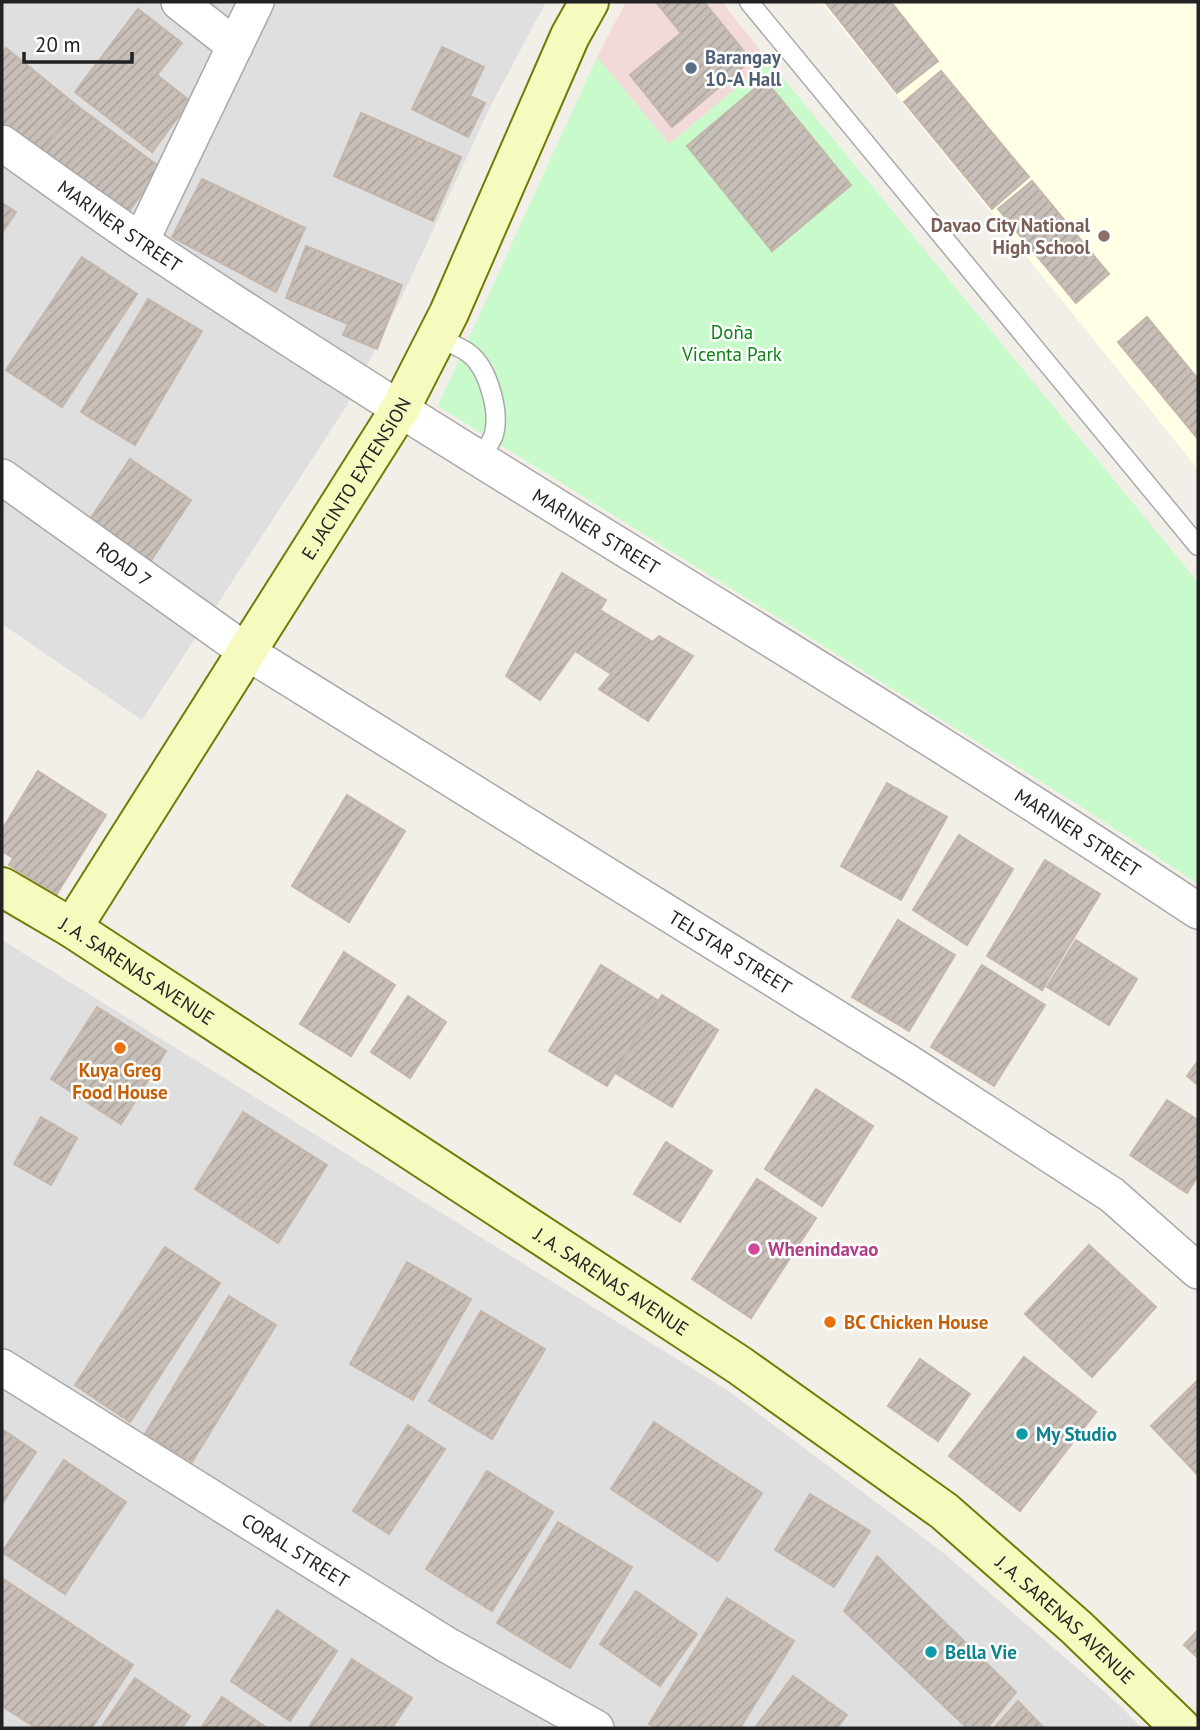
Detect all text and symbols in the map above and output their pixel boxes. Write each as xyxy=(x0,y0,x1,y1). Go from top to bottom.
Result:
scale bar xyxy=(24,21,133,65)
text: 20 m xyxy=(35,31,81,58)
place label: Barangay 10-A Hall xyxy=(705,45,782,91)
marker: Barangay 10-A Hall xyxy=(683,60,699,76)
street label: MARINER STREET xyxy=(53,175,187,277)
place label: Davao City National High School xyxy=(931,213,1090,259)
marker: Davao City National High School xyxy=(1096,228,1112,244)
park label: Doña Vicenta Park xyxy=(681,320,782,366)
street label: E. JACINTO EXTENSION xyxy=(296,393,416,564)
street label: MARINER STREET xyxy=(528,483,665,580)
street label: ROAD 7 xyxy=(92,536,156,592)
street label: MARINER STREET xyxy=(1010,783,1146,882)
street label: TELSTAR STREET xyxy=(664,905,797,1000)
street label: J. A. SARENAS AVENUE xyxy=(55,911,219,1030)
marker: Kuya Greg Food House xyxy=(112,1040,128,1056)
place label: Kuya Greg Food House xyxy=(72,1058,168,1104)
street label: J. A. SARENAS AVENUE xyxy=(529,1222,693,1341)
place label: Whenindavao xyxy=(768,1237,879,1261)
marker: Whenindavao xyxy=(746,1241,762,1257)
place label: BC Chicken House xyxy=(844,1310,988,1334)
marker: BC Chicken House xyxy=(822,1314,838,1330)
place label: My Studio xyxy=(1036,1422,1117,1446)
marker: My Studio xyxy=(1014,1426,1030,1442)
street label: CORAL STREET xyxy=(237,1508,354,1593)
street label: J. A. SARENAS AVENUE xyxy=(990,1549,1140,1689)
place label: Bella Vie xyxy=(945,1640,1017,1664)
marker: Bella Vie xyxy=(923,1644,939,1660)

